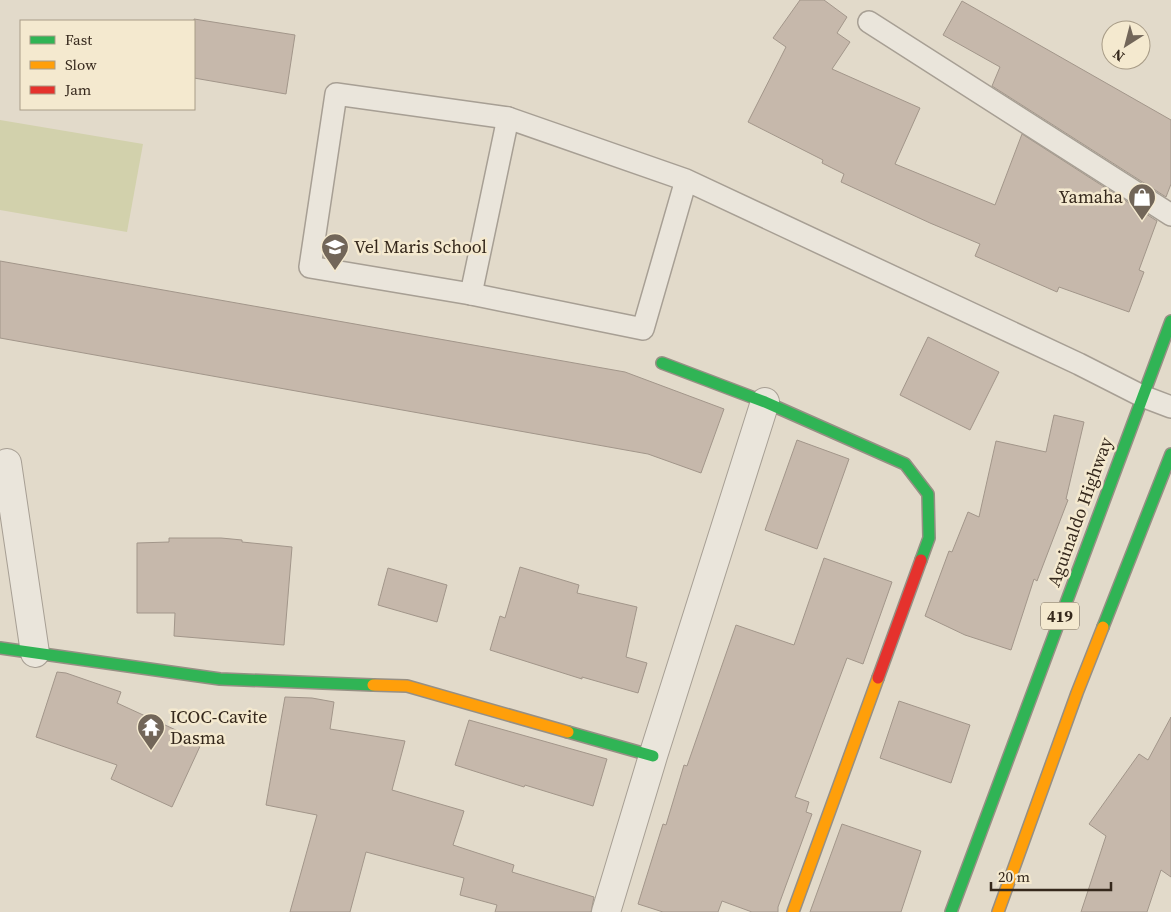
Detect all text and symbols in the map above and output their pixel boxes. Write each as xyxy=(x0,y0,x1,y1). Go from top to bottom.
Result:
legend xyxy=(20,20,195,110)
north arrow xyxy=(1101,20,1151,70)
text: Fast xyxy=(65,29,92,50)
text: N xyxy=(1108,44,1128,67)
text: Slow xyxy=(65,54,97,75)
text: Jam xyxy=(64,79,92,100)
shop icon: Yamaha xyxy=(1127,182,1157,221)
place label: Yamaha xyxy=(1059,184,1124,209)
school or university icon: Vel Maris School xyxy=(320,232,350,271)
place label: Vel Maris School xyxy=(354,234,487,259)
street label: Aguinaldo Highway xyxy=(1041,433,1118,590)
road number: 419 xyxy=(1041,602,1079,630)
place label: ICOC-Cavite Dasma xyxy=(170,704,267,750)
temple icon: ICOC-Cavite Dasma xyxy=(136,712,166,751)
scale bar xyxy=(991,860,1111,892)
text: 20 m xyxy=(998,866,1030,887)

